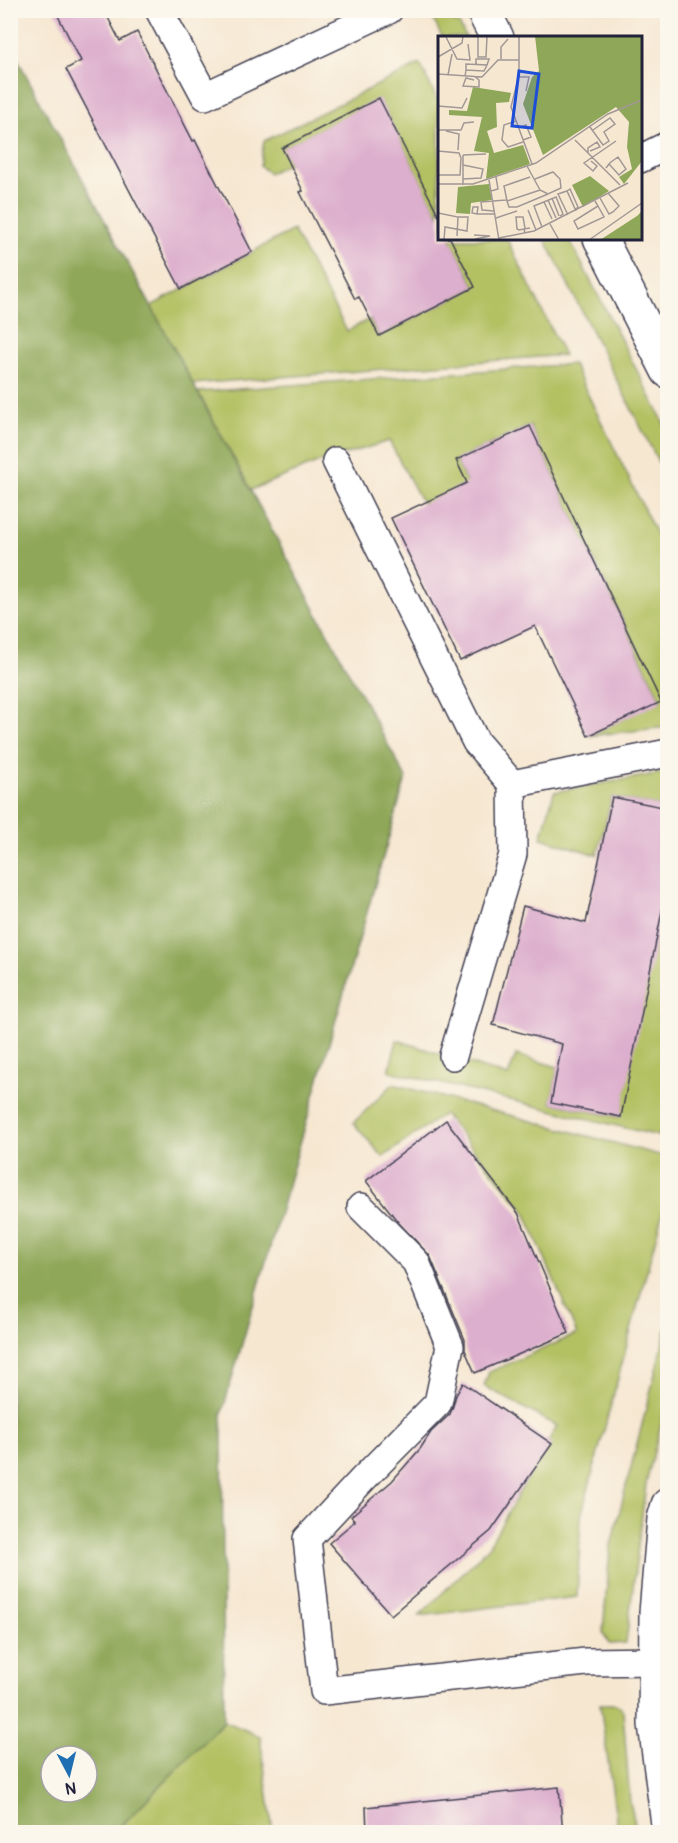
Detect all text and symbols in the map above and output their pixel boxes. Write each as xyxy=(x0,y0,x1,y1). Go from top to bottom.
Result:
inset map xyxy=(438,36,642,240)
north arrow xyxy=(39,1744,99,1804)
text: N xyxy=(64,1777,77,1799)

